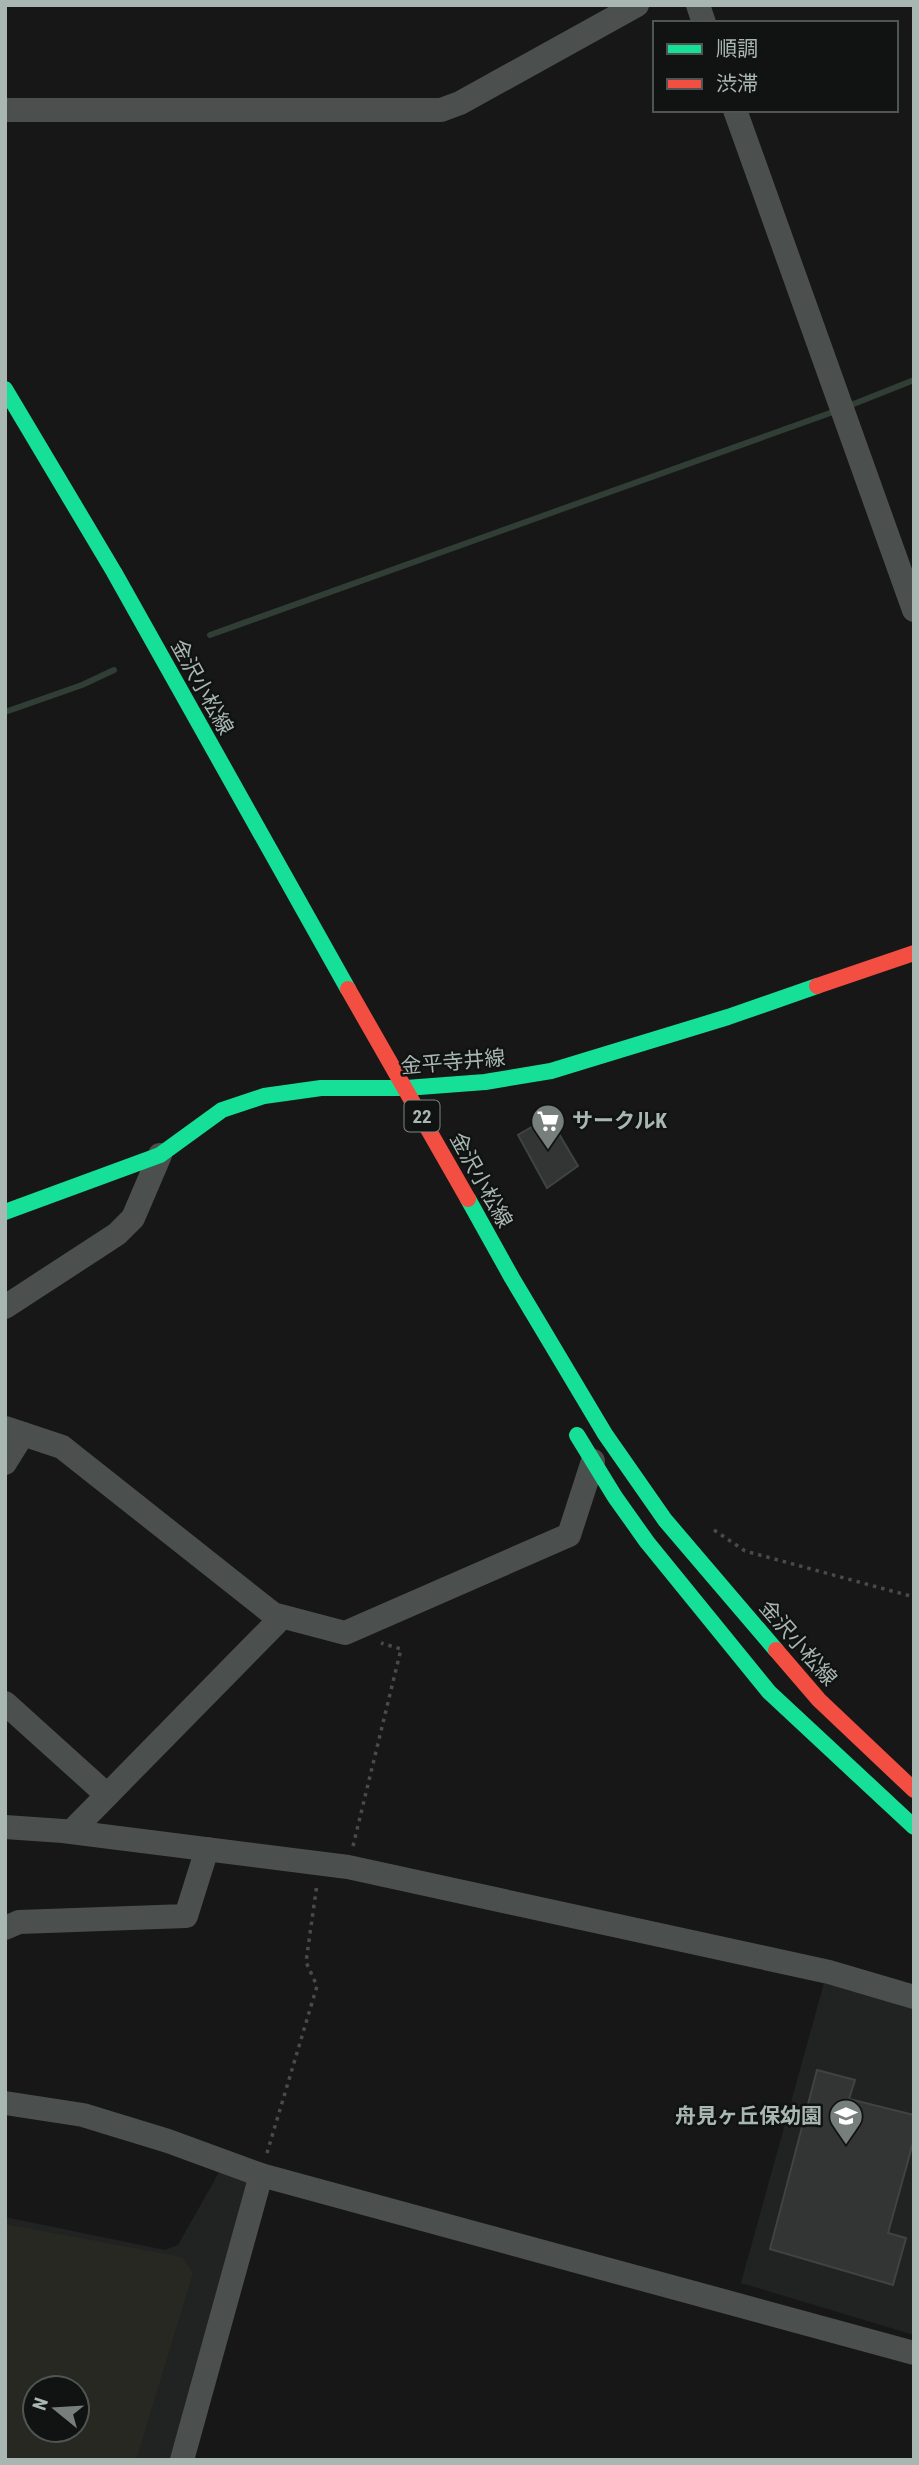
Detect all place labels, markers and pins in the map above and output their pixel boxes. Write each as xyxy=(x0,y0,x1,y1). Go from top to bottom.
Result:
supermarket icon: サークルK xyxy=(529,1102,567,1151)
place label: サークルK xyxy=(572,1109,667,1133)
school or university icon: 舟見ヶ丘保幼園 xyxy=(827,2097,865,2146)
place label: 舟見ヶ丘保幼園 xyxy=(675,2104,822,2128)

